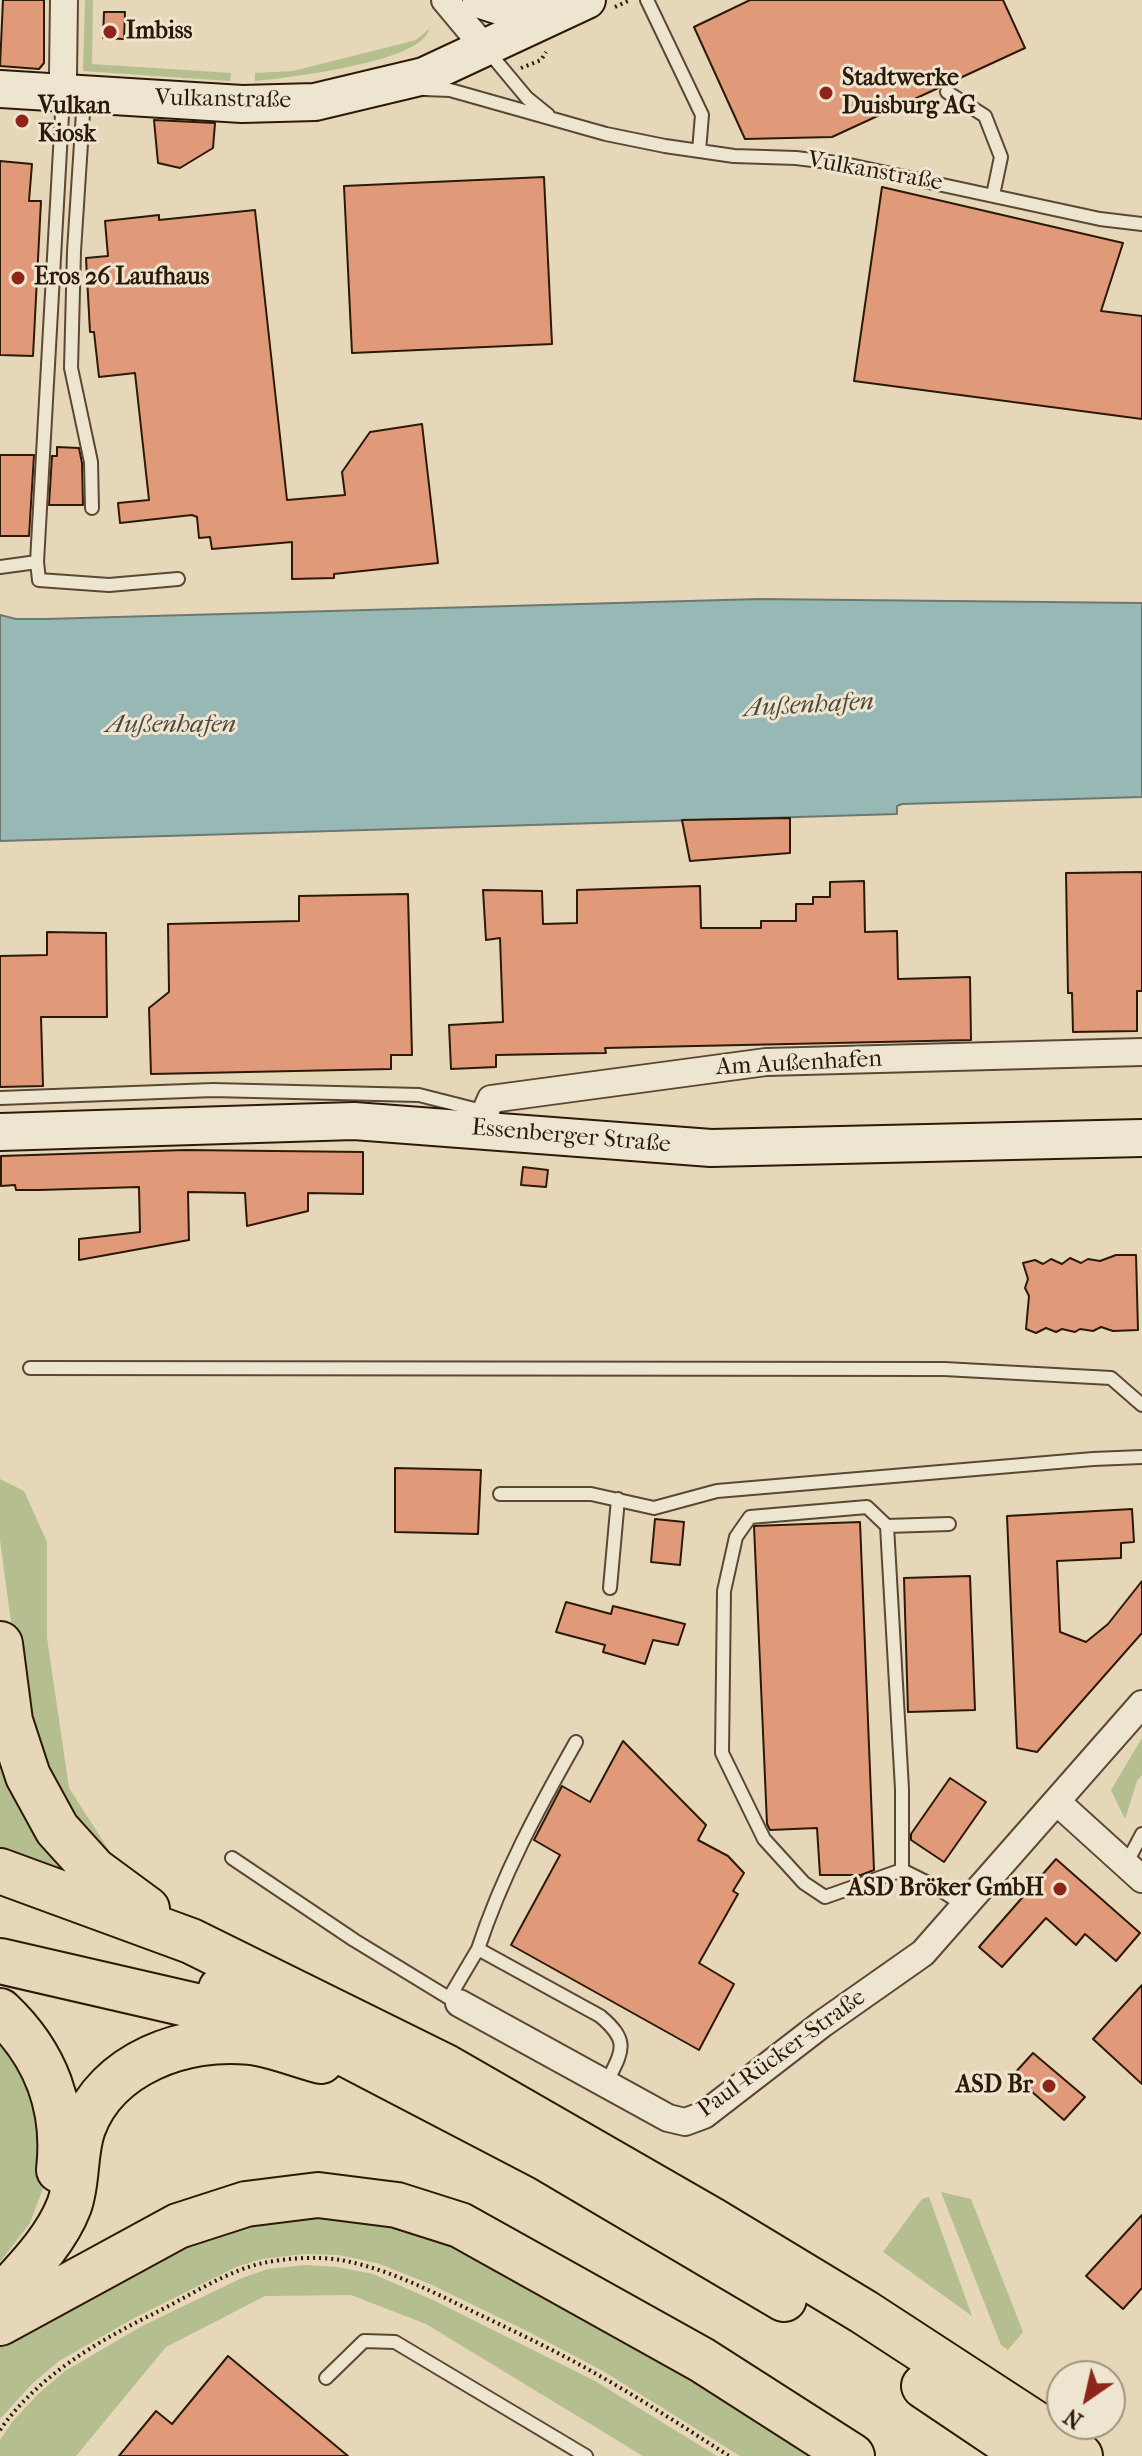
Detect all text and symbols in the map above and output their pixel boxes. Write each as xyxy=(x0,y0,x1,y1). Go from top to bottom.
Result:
place label: Imbiss xyxy=(126,18,192,46)
marker: Imbiss xyxy=(101,23,119,41)
place label: Stadtwerke Duisburg AG xyxy=(842,65,976,121)
street label: Vulkanstraße xyxy=(155,84,291,116)
marker: Stadtwerke Duisburg AG xyxy=(817,84,835,102)
place label: Vulkan Kiosk xyxy=(38,93,111,149)
marker: Vulkan Kiosk xyxy=(13,112,31,130)
street label: Vulkanstraße xyxy=(805,146,945,198)
place label: Eros 26 Laufhaus xyxy=(34,264,209,292)
marker: Eros 26 Laufhaus xyxy=(9,269,27,287)
water label: Außenhafen xyxy=(743,687,875,725)
water label: Außenhafen xyxy=(106,710,236,742)
street label: Am Außenhafen xyxy=(715,1045,883,1083)
street label: Essenberger Straße xyxy=(470,1114,672,1160)
place label: ASD Bröker GmbH xyxy=(848,1875,1044,1903)
marker: ASD Bröker GmbH xyxy=(1051,1880,1069,1898)
street label: Paul-Rücker-Straße xyxy=(692,1983,872,2125)
place label: ASD Br xyxy=(956,2072,1033,2100)
marker: ASD Br xyxy=(1040,2077,1058,2095)
north arrow xyxy=(1046,2360,1126,2440)
text: N xyxy=(1060,2403,1088,2434)

